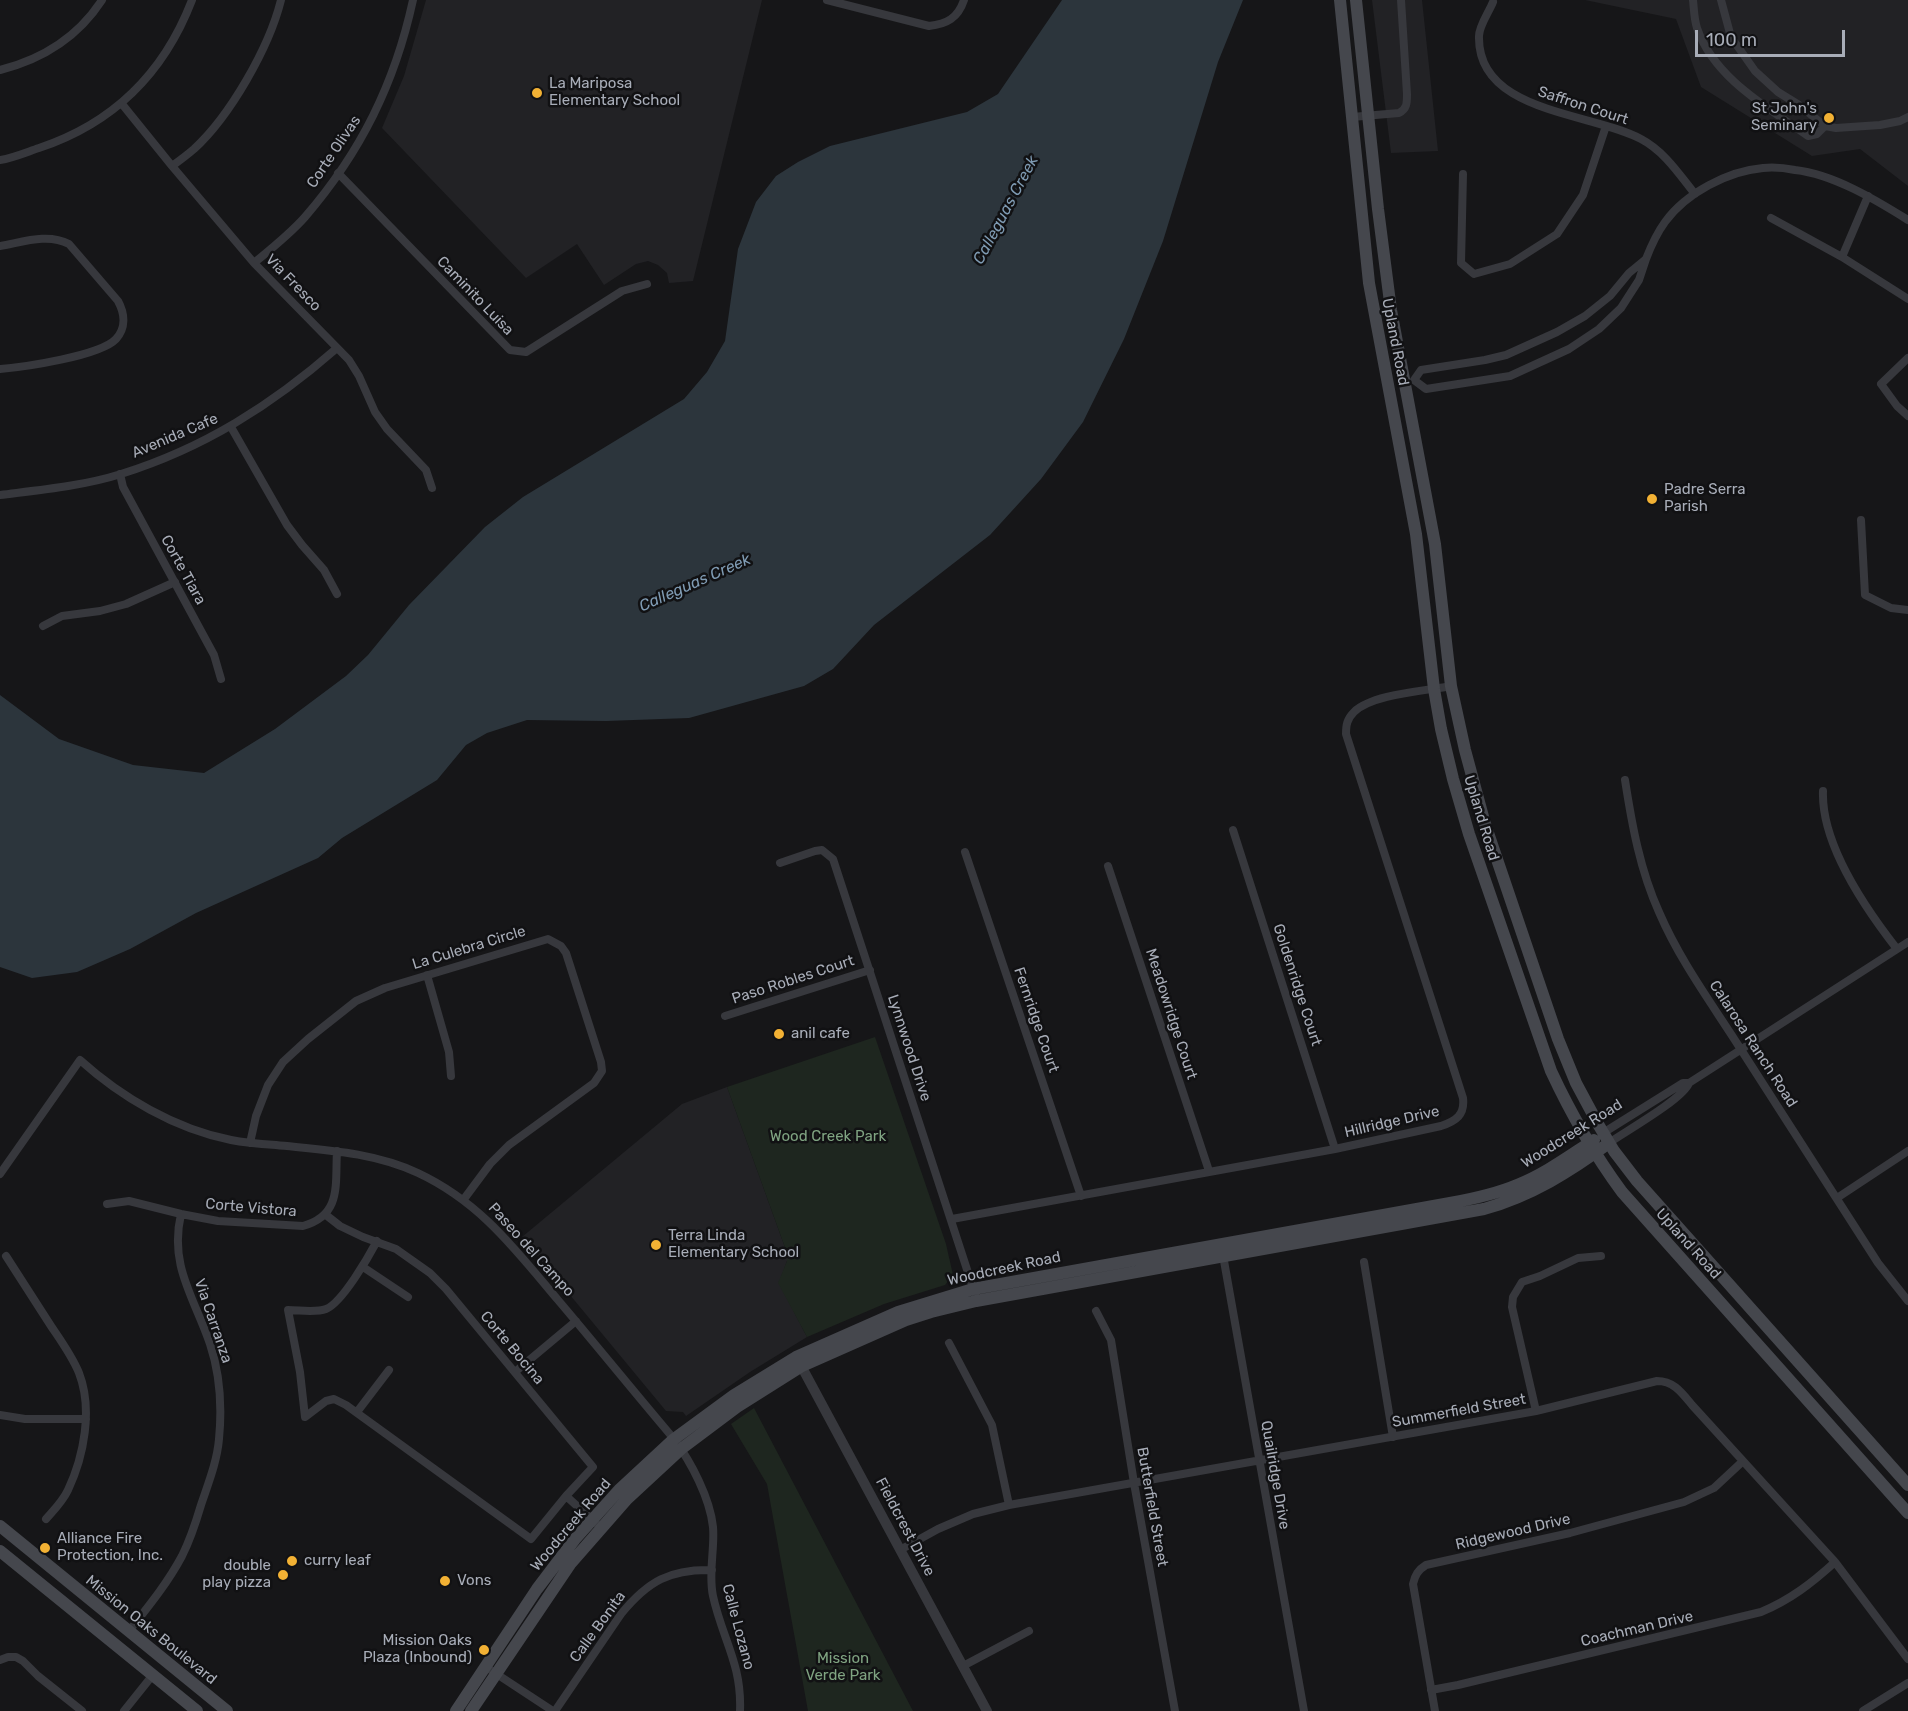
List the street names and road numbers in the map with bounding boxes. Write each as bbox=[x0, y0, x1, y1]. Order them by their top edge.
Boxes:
street label: Saffron Court bbox=[1536, 83, 1630, 129]
street label: Corte Olivas bbox=[303, 112, 365, 192]
street label: Via Fresco bbox=[261, 251, 325, 315]
street label: Caminito Luisa bbox=[433, 253, 517, 339]
street label: Upland Road bbox=[1378, 297, 1412, 387]
street label: Avenida Cafe bbox=[129, 410, 221, 462]
street label: Corte Tiara bbox=[157, 532, 209, 608]
street label: Upland Road bbox=[1459, 773, 1503, 863]
street label: La Culebra Circle bbox=[410, 922, 528, 974]
street label: Goldenridge Court bbox=[1269, 922, 1325, 1048]
street label: Meadowridge Court bbox=[1141, 946, 1201, 1082]
street label: Paso Robles Court bbox=[730, 952, 856, 1008]
street label: Fernridge Court bbox=[1010, 965, 1062, 1075]
street label: Calarosa Ranch Road bbox=[1705, 977, 1801, 1111]
street label: Lynnwood Drive bbox=[883, 992, 935, 1104]
street label: Woodcreek Road bbox=[1518, 1096, 1626, 1172]
street label: Hillridge Drive bbox=[1343, 1102, 1441, 1142]
street label: Corte Vistora bbox=[205, 1195, 297, 1221]
street label: Paseo del Campo bbox=[484, 1199, 578, 1301]
street label: Upland Road bbox=[1652, 1205, 1724, 1283]
street label: Woodcreek Road bbox=[946, 1248, 1062, 1290]
street label: Via Carranza bbox=[190, 1276, 236, 1366]
street label: Corte Bocina bbox=[476, 1308, 548, 1388]
street label: Summerfield Street bbox=[1391, 1390, 1527, 1432]
street label: Quailridge Drive bbox=[1257, 1419, 1293, 1531]
street label: Butterfield Street bbox=[1133, 1446, 1171, 1568]
street label: Woodcreek Road bbox=[527, 1475, 615, 1575]
street label: Fieldcrest Drive bbox=[871, 1475, 939, 1579]
street label: Ridgewood Drive bbox=[1454, 1510, 1572, 1554]
street label: Mission Oaks Boulevard bbox=[82, 1572, 220, 1688]
street label: Calle Lozano bbox=[718, 1582, 758, 1672]
street label: Calle Bonita bbox=[566, 1588, 630, 1666]
street label: Coachman Drive bbox=[1579, 1607, 1695, 1651]

